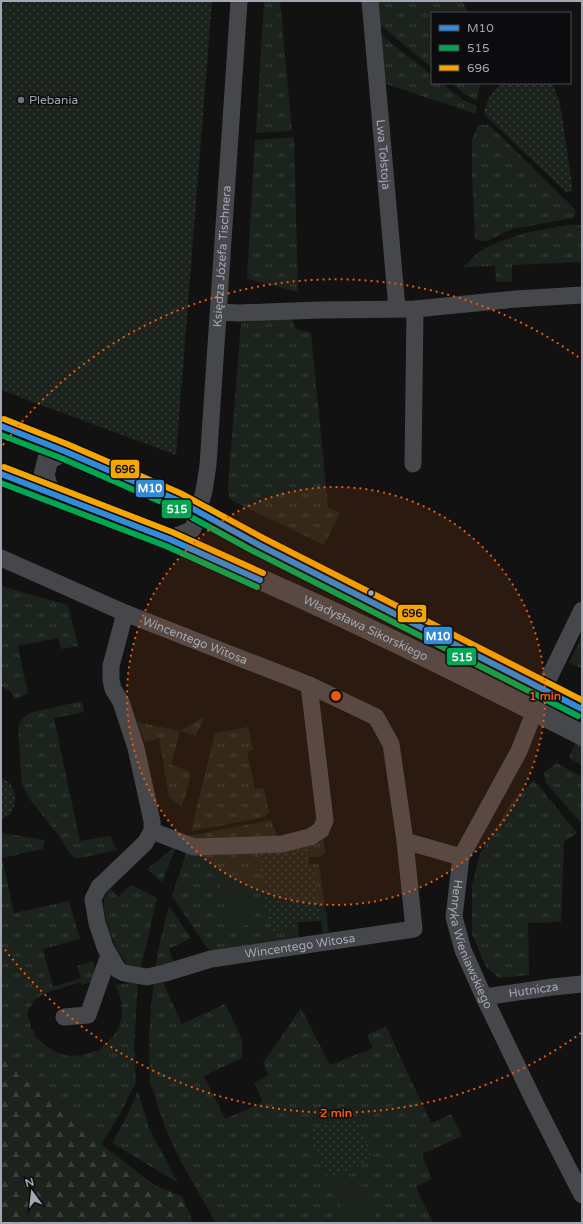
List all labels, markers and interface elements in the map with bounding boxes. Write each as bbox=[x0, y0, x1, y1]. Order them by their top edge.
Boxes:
legend bbox=[431, 12, 571, 84]
text: M10 bbox=[467, 21, 494, 35]
text: 515 bbox=[467, 41, 490, 55]
text: 696 bbox=[467, 61, 490, 75]
place label: Plebania bbox=[29, 93, 78, 107]
marker: Plebania bbox=[16, 95, 26, 105]
street label: Lwa Tołstoja bbox=[373, 119, 394, 190]
street label: Księdza Józefa Tischnera bbox=[210, 185, 234, 328]
line badge: 696 bbox=[110, 459, 140, 479]
text: 696 bbox=[115, 463, 135, 476]
line badge: M10 bbox=[135, 479, 165, 498]
text: M10 bbox=[138, 482, 162, 495]
line badge: 515 bbox=[161, 499, 192, 519]
text: 515 bbox=[167, 503, 187, 516]
unlabelled marker bbox=[366, 588, 376, 598]
street label: Władysława Sikorskiego bbox=[301, 593, 430, 664]
line badge: 696 bbox=[397, 604, 427, 623]
text: 696 bbox=[402, 607, 422, 620]
street label: Wincentego Witosa bbox=[141, 614, 250, 667]
line badge: M10 bbox=[423, 626, 453, 645]
text: M10 bbox=[426, 630, 450, 643]
line badge: 515 bbox=[446, 647, 477, 666]
text: 515 bbox=[452, 651, 472, 664]
centre of rings bbox=[329, 689, 343, 703]
text: 1 min bbox=[529, 689, 561, 703]
street label: Henryka Wieniawskiego bbox=[447, 879, 496, 1011]
street label: Wincentego Witosa bbox=[244, 931, 356, 961]
street label: Hutnicza bbox=[508, 979, 559, 1000]
text: 2 min bbox=[320, 1106, 352, 1120]
north arrow bbox=[12, 1172, 52, 1212]
text: N bbox=[24, 1175, 35, 1190]

